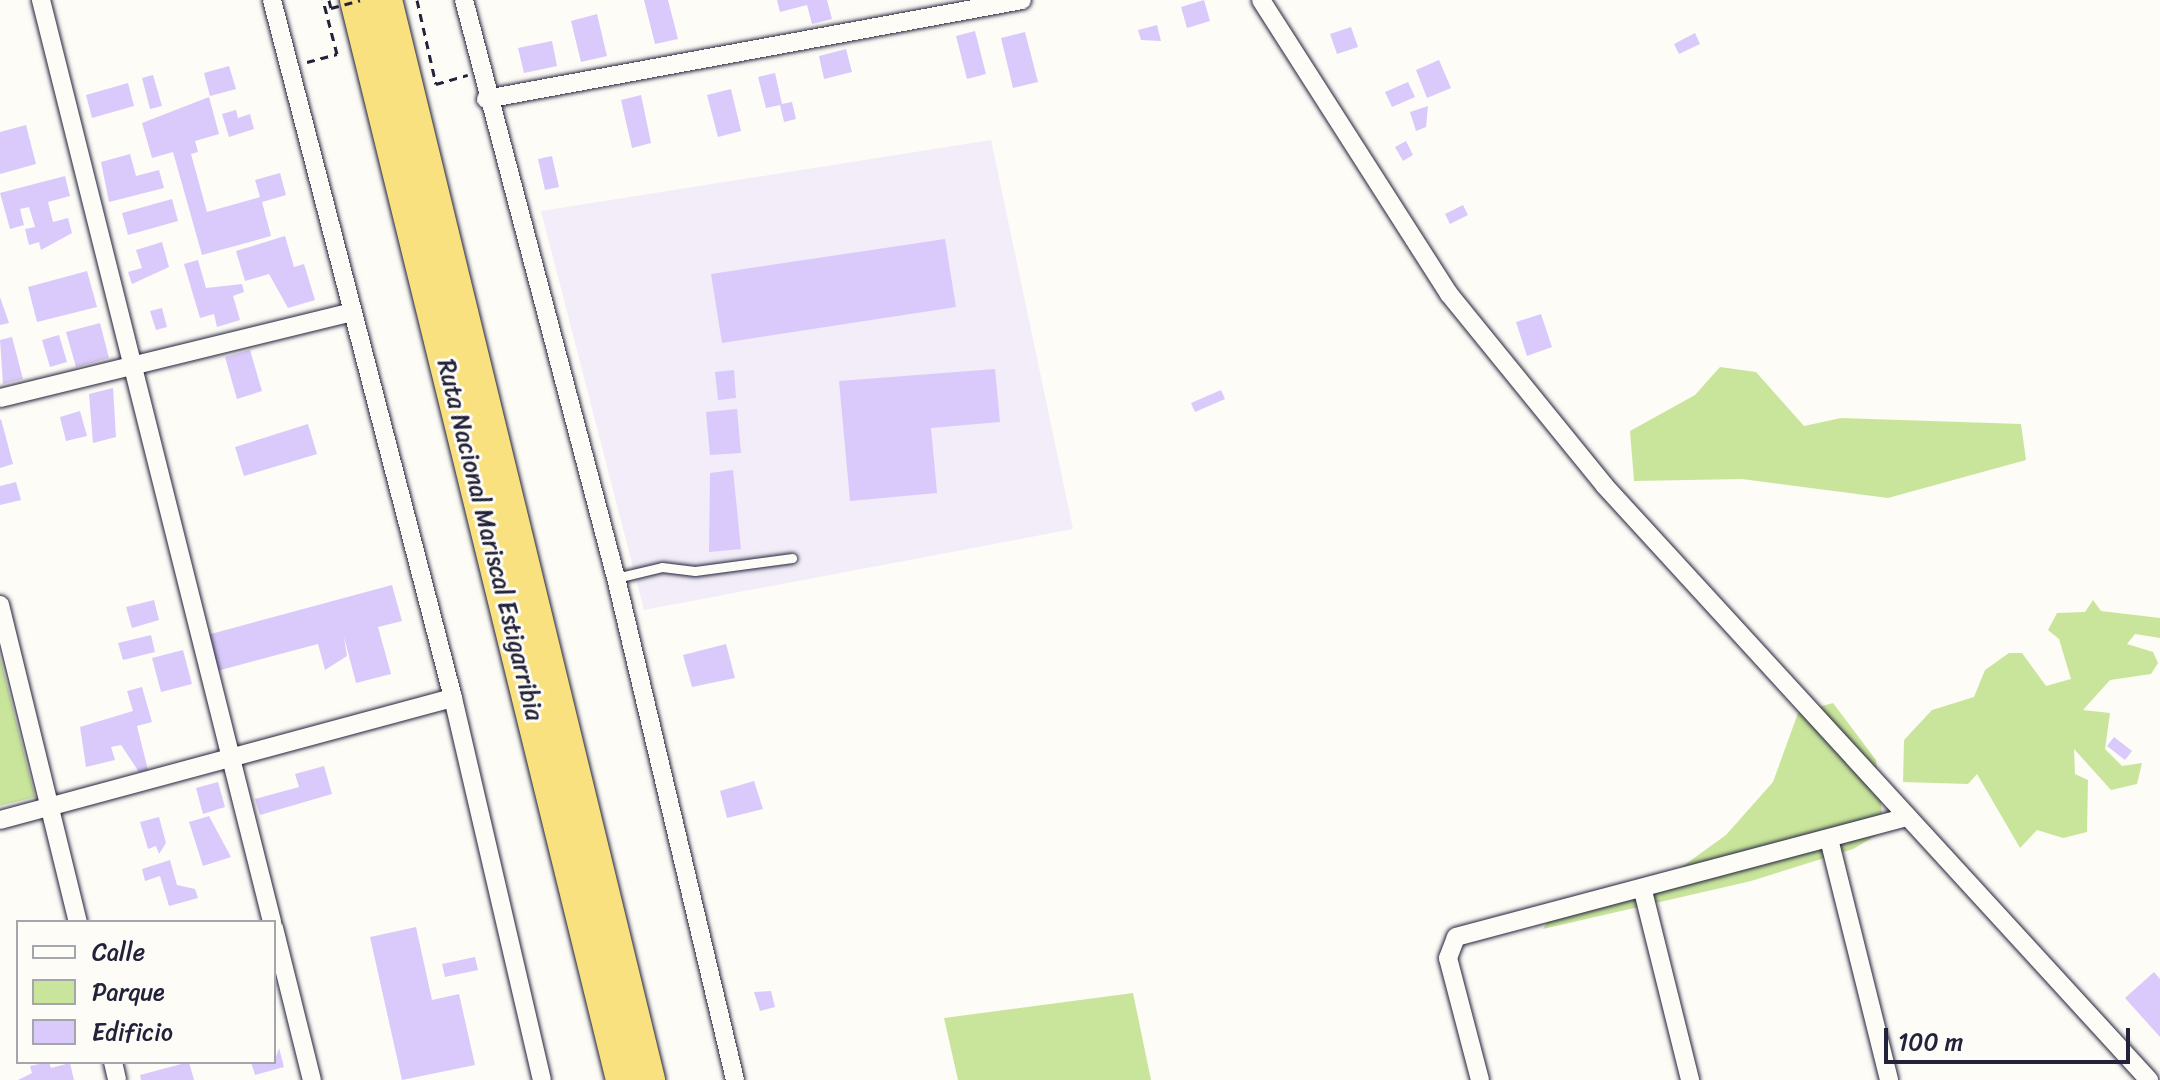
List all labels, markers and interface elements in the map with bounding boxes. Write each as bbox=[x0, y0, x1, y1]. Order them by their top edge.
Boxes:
street label: Ruta Nacional Mariscal Estigarribia bbox=[431, 356, 549, 724]
legend bbox=[16, 920, 276, 1064]
text: Calle bbox=[92, 931, 145, 973]
text: Parque bbox=[92, 971, 165, 1013]
text: Edificio bbox=[92, 1011, 173, 1053]
scale bar bbox=[1888, 1012, 2134, 1062]
text: 100 m bbox=[1898, 1021, 1963, 1063]

